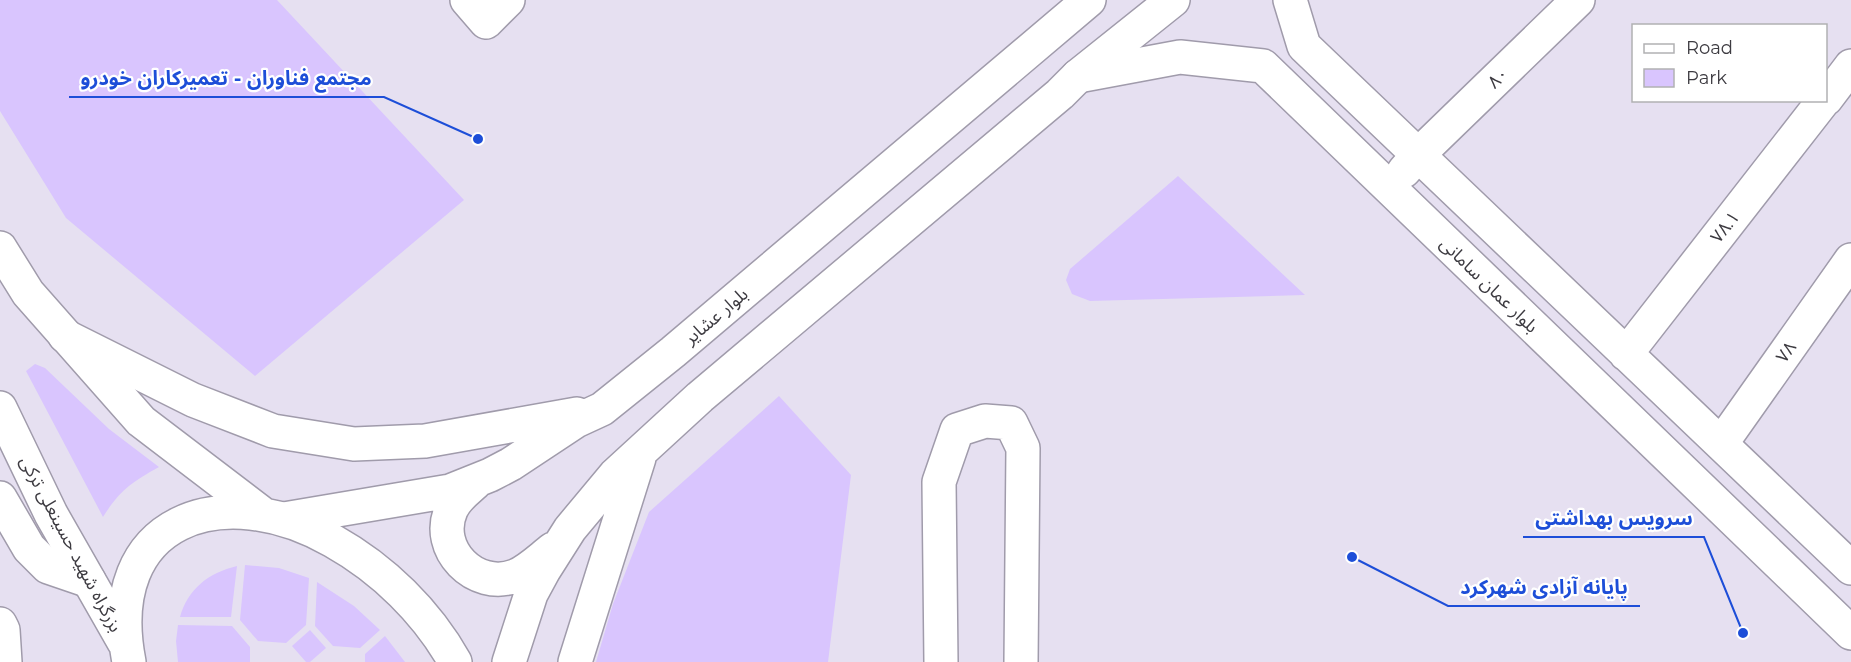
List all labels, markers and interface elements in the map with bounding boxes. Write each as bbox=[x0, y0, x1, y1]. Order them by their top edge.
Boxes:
legend bbox=[1632, 24, 1827, 102]
text: Road bbox=[1686, 37, 1733, 59]
callout: مجتمع فناوران - تعمیرکاران خودرو bbox=[69, 59, 384, 97]
street label: ۸۰ bbox=[1483, 63, 1513, 93]
text: مجتمع فناوران - تعمیرکاران خودرو bbox=[80, 66, 372, 93]
text: Park bbox=[1686, 67, 1727, 89]
street label: ۷۸.۱ bbox=[1706, 207, 1744, 247]
street label: بلوار عمان سامانی bbox=[1435, 233, 1543, 337]
street label: بلوار عشایر bbox=[679, 283, 752, 350]
street label: ۷۸ bbox=[1771, 337, 1801, 367]
street label: بزرگراه شهید حسینعلی ترکی bbox=[15, 452, 127, 636]
callout: سرویس بهداشتی bbox=[1523, 499, 1704, 537]
text: سرویس بهداشتی bbox=[1535, 506, 1693, 530]
callout: پایانه آزادی شهرکرد bbox=[1448, 568, 1640, 606]
text: پایانه آزادی شهرکرد bbox=[1460, 575, 1628, 601]

